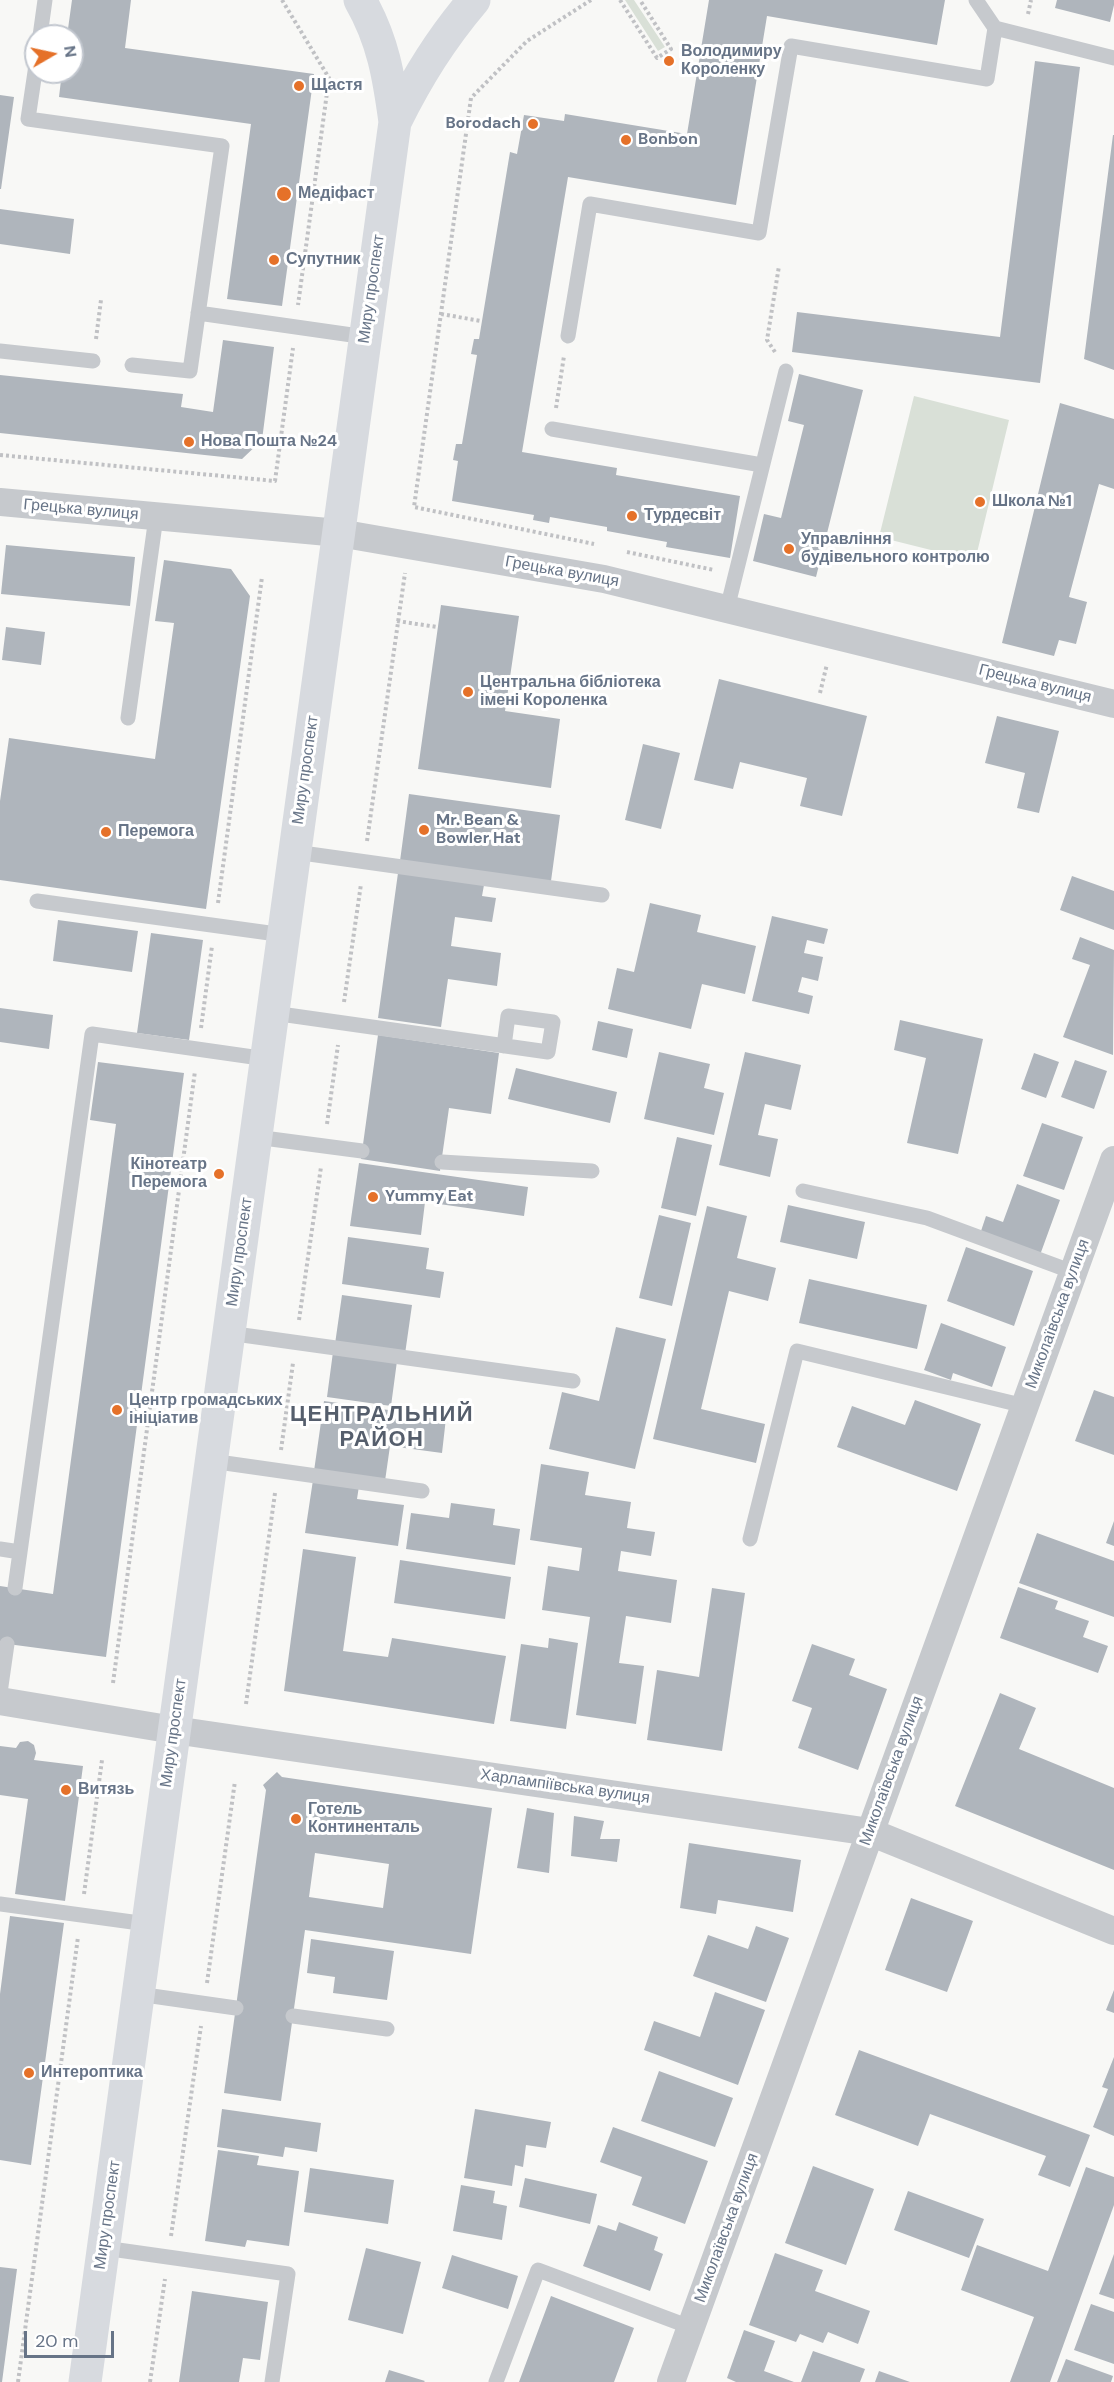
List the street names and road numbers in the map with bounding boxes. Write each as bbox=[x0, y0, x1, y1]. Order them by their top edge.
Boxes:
street label: Миру проспект bbox=[355, 233, 389, 345]
street label: Грецька вулиця bbox=[23, 495, 139, 525]
street label: Грецька вулиця bbox=[503, 553, 621, 591]
street label: Грецька вулиця bbox=[977, 661, 1093, 707]
street label: Миру проспект bbox=[289, 714, 323, 826]
street label: Миру проспект bbox=[223, 1196, 257, 1308]
street label: Миколаївська вулиця bbox=[1022, 1237, 1094, 1391]
street label: Миру проспект bbox=[157, 1677, 191, 1789]
street label: Миколаївська вулиця bbox=[856, 1694, 928, 1848]
street label: Харлампіївська вулиця bbox=[479, 1766, 651, 1808]
street label: Миколаївська вулиця bbox=[691, 2151, 763, 2305]
street label: Миру проспект bbox=[91, 2159, 125, 2271]

